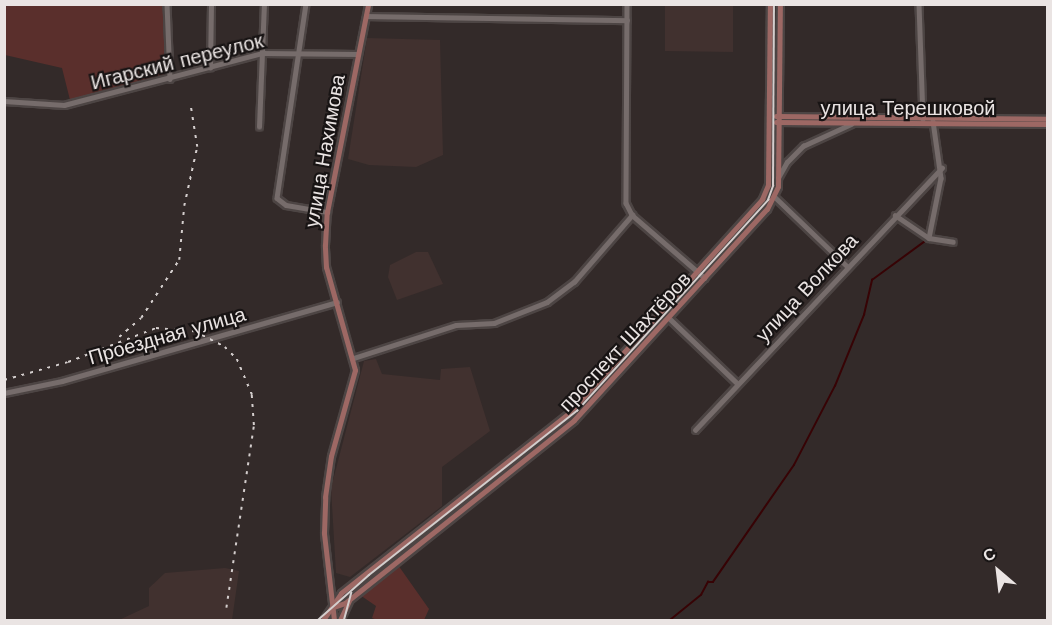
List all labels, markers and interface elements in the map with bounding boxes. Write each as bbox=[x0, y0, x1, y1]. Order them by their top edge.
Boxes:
street label: Игарский переулок bbox=[88, 29, 266, 95]
street label: улица Нахимова bbox=[300, 73, 350, 229]
street label: улица Терешковой bbox=[820, 96, 996, 120]
street label: улица Волкова bbox=[751, 229, 863, 347]
street label: проспект Шахтёров bbox=[554, 267, 696, 417]
street label: Проездная улица bbox=[86, 302, 248, 370]
north arrow bbox=[968, 541, 1028, 601]
text: С bbox=[980, 544, 999, 566]

